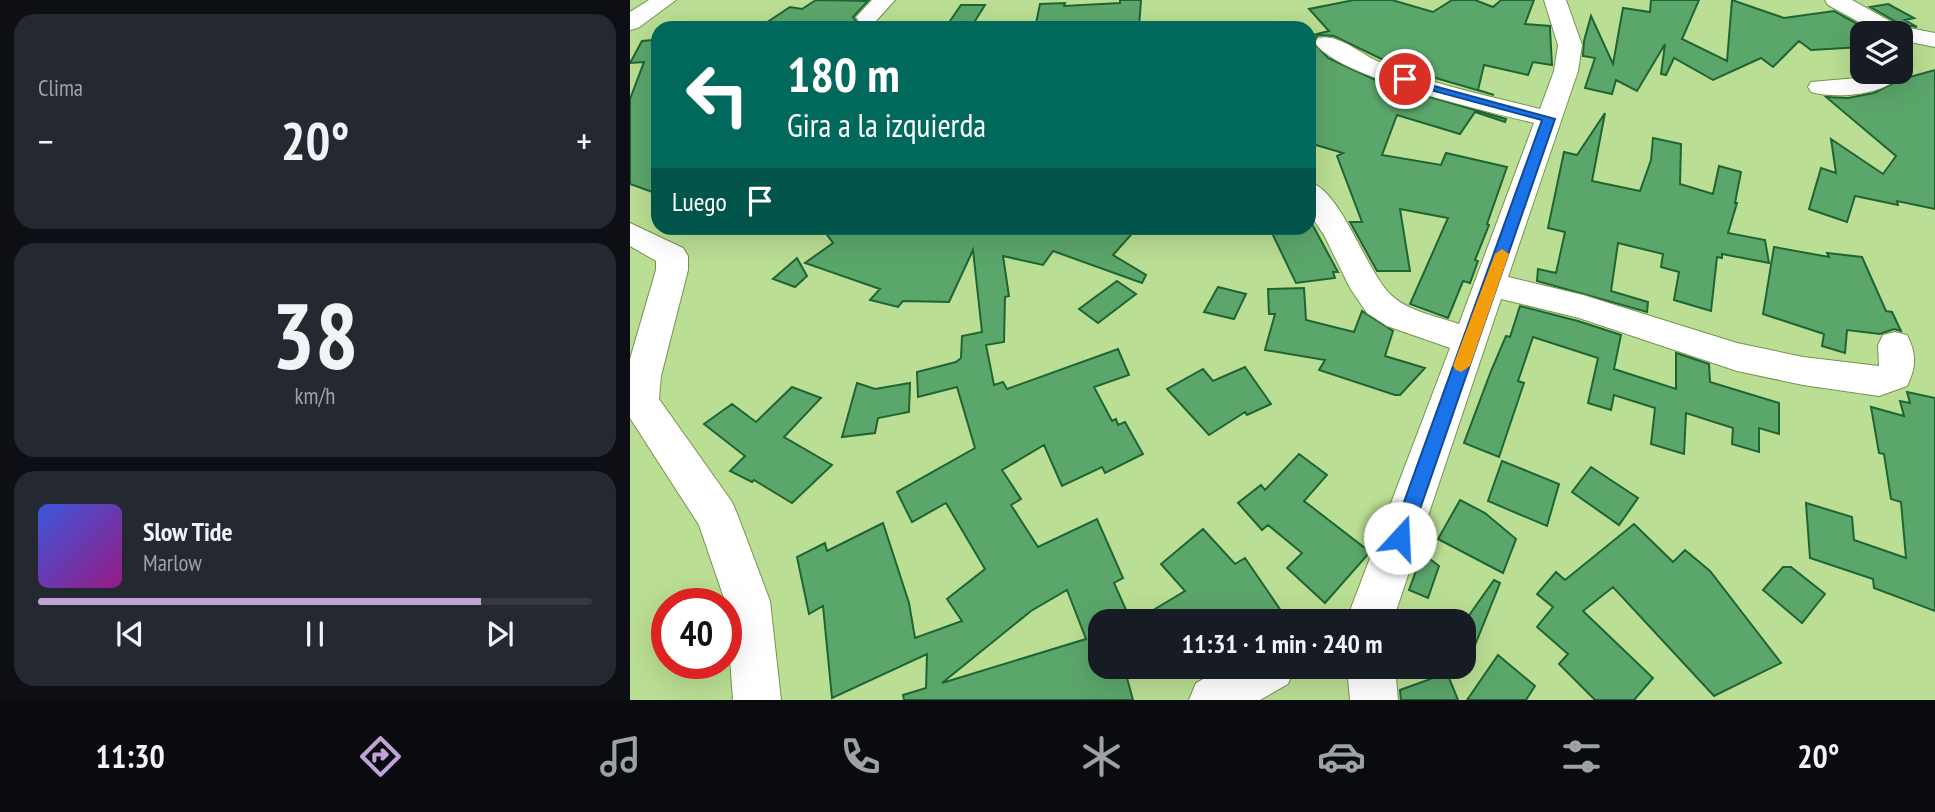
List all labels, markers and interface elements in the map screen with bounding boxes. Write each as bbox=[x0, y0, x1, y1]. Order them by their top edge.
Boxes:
map controls bbox=[1850, 21, 1913, 84]
button: layers bbox=[1850, 21, 1913, 84]
text: 180 m bbox=[787, 42, 900, 106]
icon: left bbox=[672, 49, 763, 140]
pin bbox=[1375, 49, 1435, 109]
icon: arrive bbox=[1386, 60, 1424, 98]
text: Clima bbox=[38, 73, 83, 102]
text: Gira a la izquierda bbox=[787, 104, 986, 146]
text: 20° bbox=[281, 107, 349, 174]
text: − bbox=[38, 116, 54, 165]
text: + bbox=[576, 116, 592, 165]
icon: arrive bbox=[741, 182, 779, 220]
text: Luego bbox=[672, 185, 727, 218]
text: 38 bbox=[272, 276, 359, 394]
text: km/h bbox=[295, 381, 335, 410]
position arrow bbox=[1363, 501, 1437, 575]
text: Slow Tide bbox=[143, 515, 233, 548]
text: Marlow bbox=[143, 548, 202, 577]
speed limit sign: 40 bbox=[651, 588, 742, 679]
icon: previous bbox=[111, 615, 149, 653]
icon: pause bbox=[296, 615, 334, 653]
icon: next bbox=[481, 615, 519, 653]
text: 11:31 · 1 min · 240 m bbox=[1182, 627, 1382, 660]
icon: directions bbox=[356, 732, 405, 781]
icon: music bbox=[596, 732, 645, 781]
icon: phone bbox=[836, 732, 885, 781]
icon: climate bbox=[1077, 732, 1126, 781]
icon: car bbox=[1317, 732, 1366, 781]
icon: filters bbox=[1557, 732, 1606, 781]
text: 11:30 bbox=[96, 735, 165, 777]
text: 20° bbox=[1797, 735, 1839, 777]

